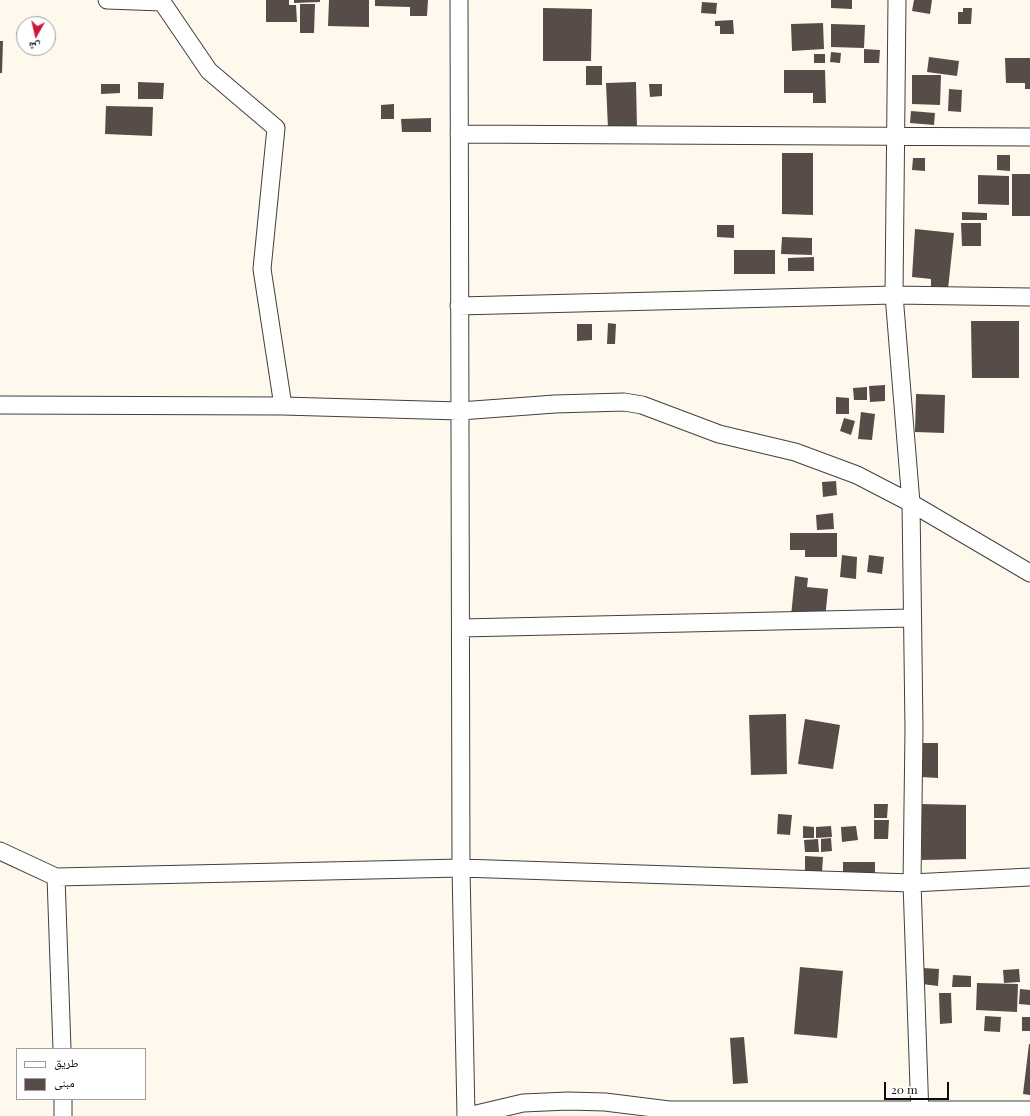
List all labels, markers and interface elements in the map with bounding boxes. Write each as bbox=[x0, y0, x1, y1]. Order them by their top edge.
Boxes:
north arrow bbox=[16, 16, 56, 56]
text: ش bbox=[28, 39, 41, 56]
legend bbox=[16, 1048, 146, 1100]
text: طريق bbox=[54, 1054, 79, 1070]
text: مبنى bbox=[54, 1074, 75, 1090]
scale bar bbox=[886, 1074, 951, 1100]
text: 20 m bbox=[891, 1081, 918, 1097]

